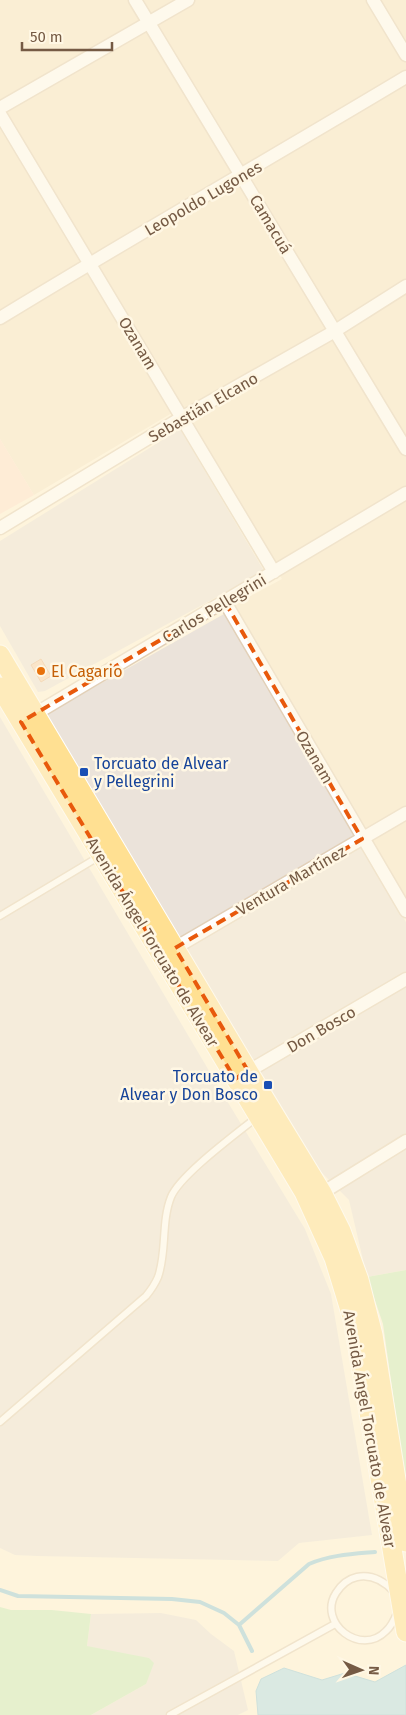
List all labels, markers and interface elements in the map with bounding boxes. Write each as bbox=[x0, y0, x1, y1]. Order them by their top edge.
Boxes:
scale bar bbox=[22, 20, 112, 52]
text: 50 m bbox=[30, 28, 63, 46]
street label: Leopoldo Lugones bbox=[141, 157, 265, 240]
street label: Camacuá bbox=[246, 191, 296, 257]
street label: Ozanam bbox=[114, 313, 161, 373]
street label: Sebastián Elcano bbox=[145, 368, 261, 447]
street label: Carlos Pellegrini bbox=[159, 570, 270, 647]
place label: El Cagario bbox=[51, 662, 122, 681]
marker: El Cagario bbox=[35, 665, 47, 677]
street label: Ozanam bbox=[292, 727, 337, 787]
place label: Torcuato de Alvear y Pellegrini bbox=[94, 754, 229, 791]
marker: Torcuato de Alvear y Pellegrini bbox=[78, 766, 90, 778]
street label: Avenida Ángel Torcuato de Alvear bbox=[82, 834, 224, 1051]
street label: Ventura Martínez bbox=[233, 841, 349, 919]
street label: Don Bosco bbox=[283, 1002, 359, 1057]
place label: Torcuato de Alvear y Don Bosco bbox=[120, 1067, 258, 1104]
marker: Torcuato de Alvear y Don Bosco bbox=[262, 1079, 274, 1091]
street label: Avenida Ángel Torcuato de Alvear bbox=[339, 1309, 401, 1550]
north arrow bbox=[336, 1645, 386, 1695]
text: N bbox=[365, 1665, 382, 1675]

